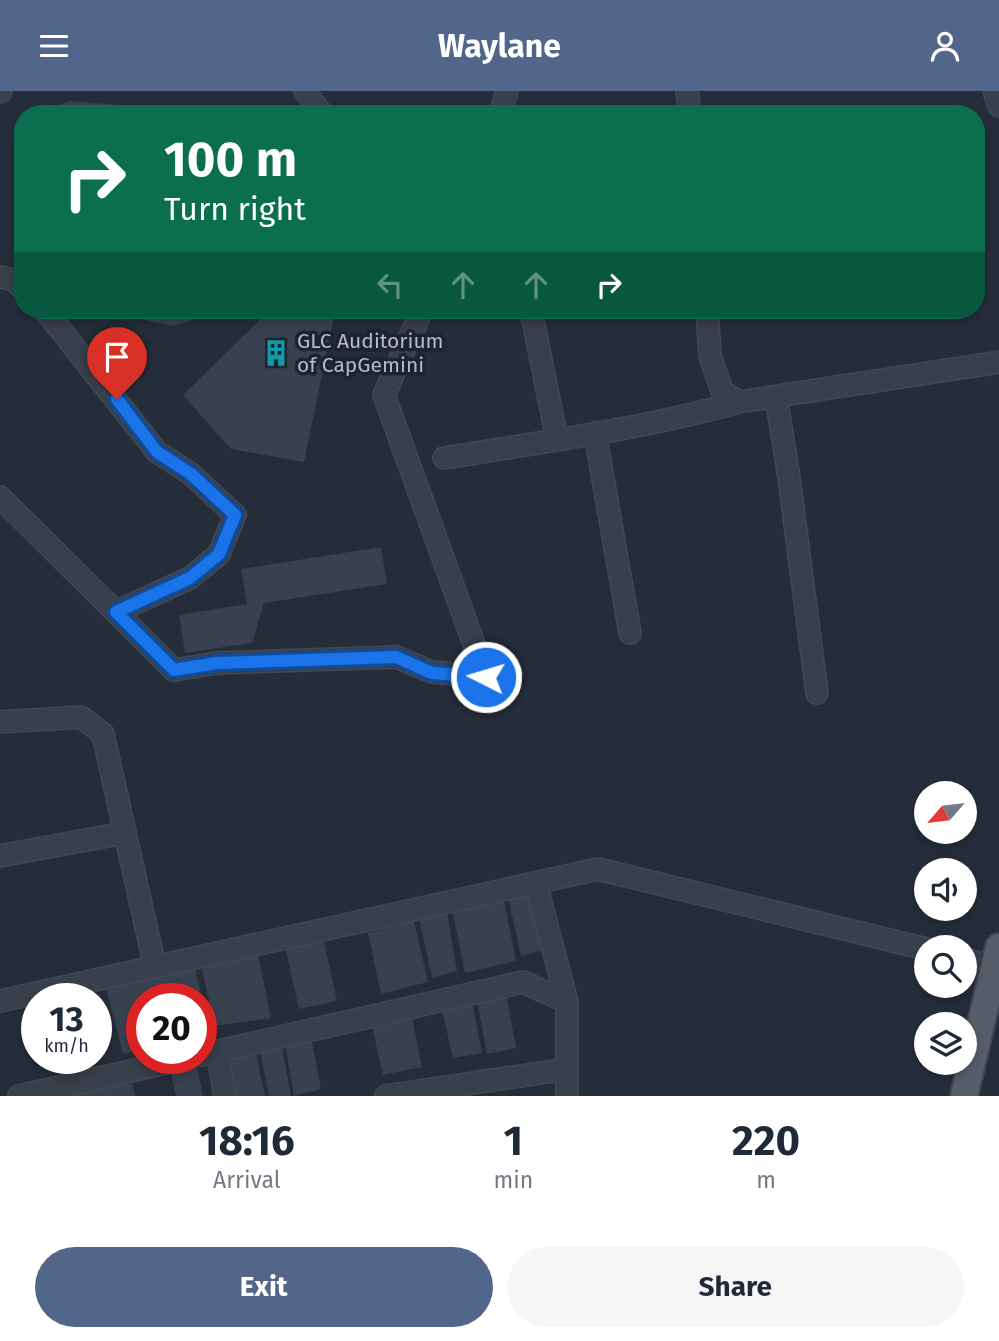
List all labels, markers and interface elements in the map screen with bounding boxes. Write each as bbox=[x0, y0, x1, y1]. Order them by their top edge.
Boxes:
icon: menu bbox=[35, 27, 73, 65]
text: Waylane bbox=[438, 27, 561, 65]
icon: person bbox=[926, 27, 964, 65]
text: 100 m bbox=[164, 130, 297, 189]
icon: right bbox=[49, 133, 140, 224]
text: Turn right bbox=[164, 190, 306, 228]
icon: left bbox=[371, 266, 409, 304]
icon: ahead bbox=[444, 266, 482, 304]
icon: ahead bbox=[517, 266, 555, 304]
icon: right bbox=[590, 266, 628, 304]
pin bbox=[87, 327, 147, 399]
place label: GLC Auditorium of CapGemini bbox=[297, 328, 444, 378]
icon: arrive bbox=[98, 338, 136, 376]
building icon: GLC Auditorium of CapGemini bbox=[261, 338, 291, 368]
position arrow bbox=[449, 640, 523, 714]
north arrow bbox=[914, 781, 976, 843]
map controls bbox=[914, 781, 977, 1075]
button: sound bbox=[914, 858, 977, 921]
button: search bbox=[914, 935, 977, 998]
speed limit sign: 20 bbox=[126, 983, 217, 1074]
text: 13 bbox=[49, 998, 84, 1040]
button: layers bbox=[914, 1012, 977, 1075]
text: km/h bbox=[44, 1035, 89, 1057]
text: 18:16 bbox=[199, 1116, 295, 1166]
text: 1 bbox=[504, 1116, 523, 1166]
text: 220 bbox=[732, 1116, 800, 1166]
text: Arrival bbox=[213, 1166, 280, 1194]
text: min bbox=[494, 1166, 533, 1194]
text: m bbox=[756, 1166, 776, 1194]
button: Exit bbox=[35, 1247, 493, 1327]
button: Share bbox=[507, 1247, 964, 1327]

